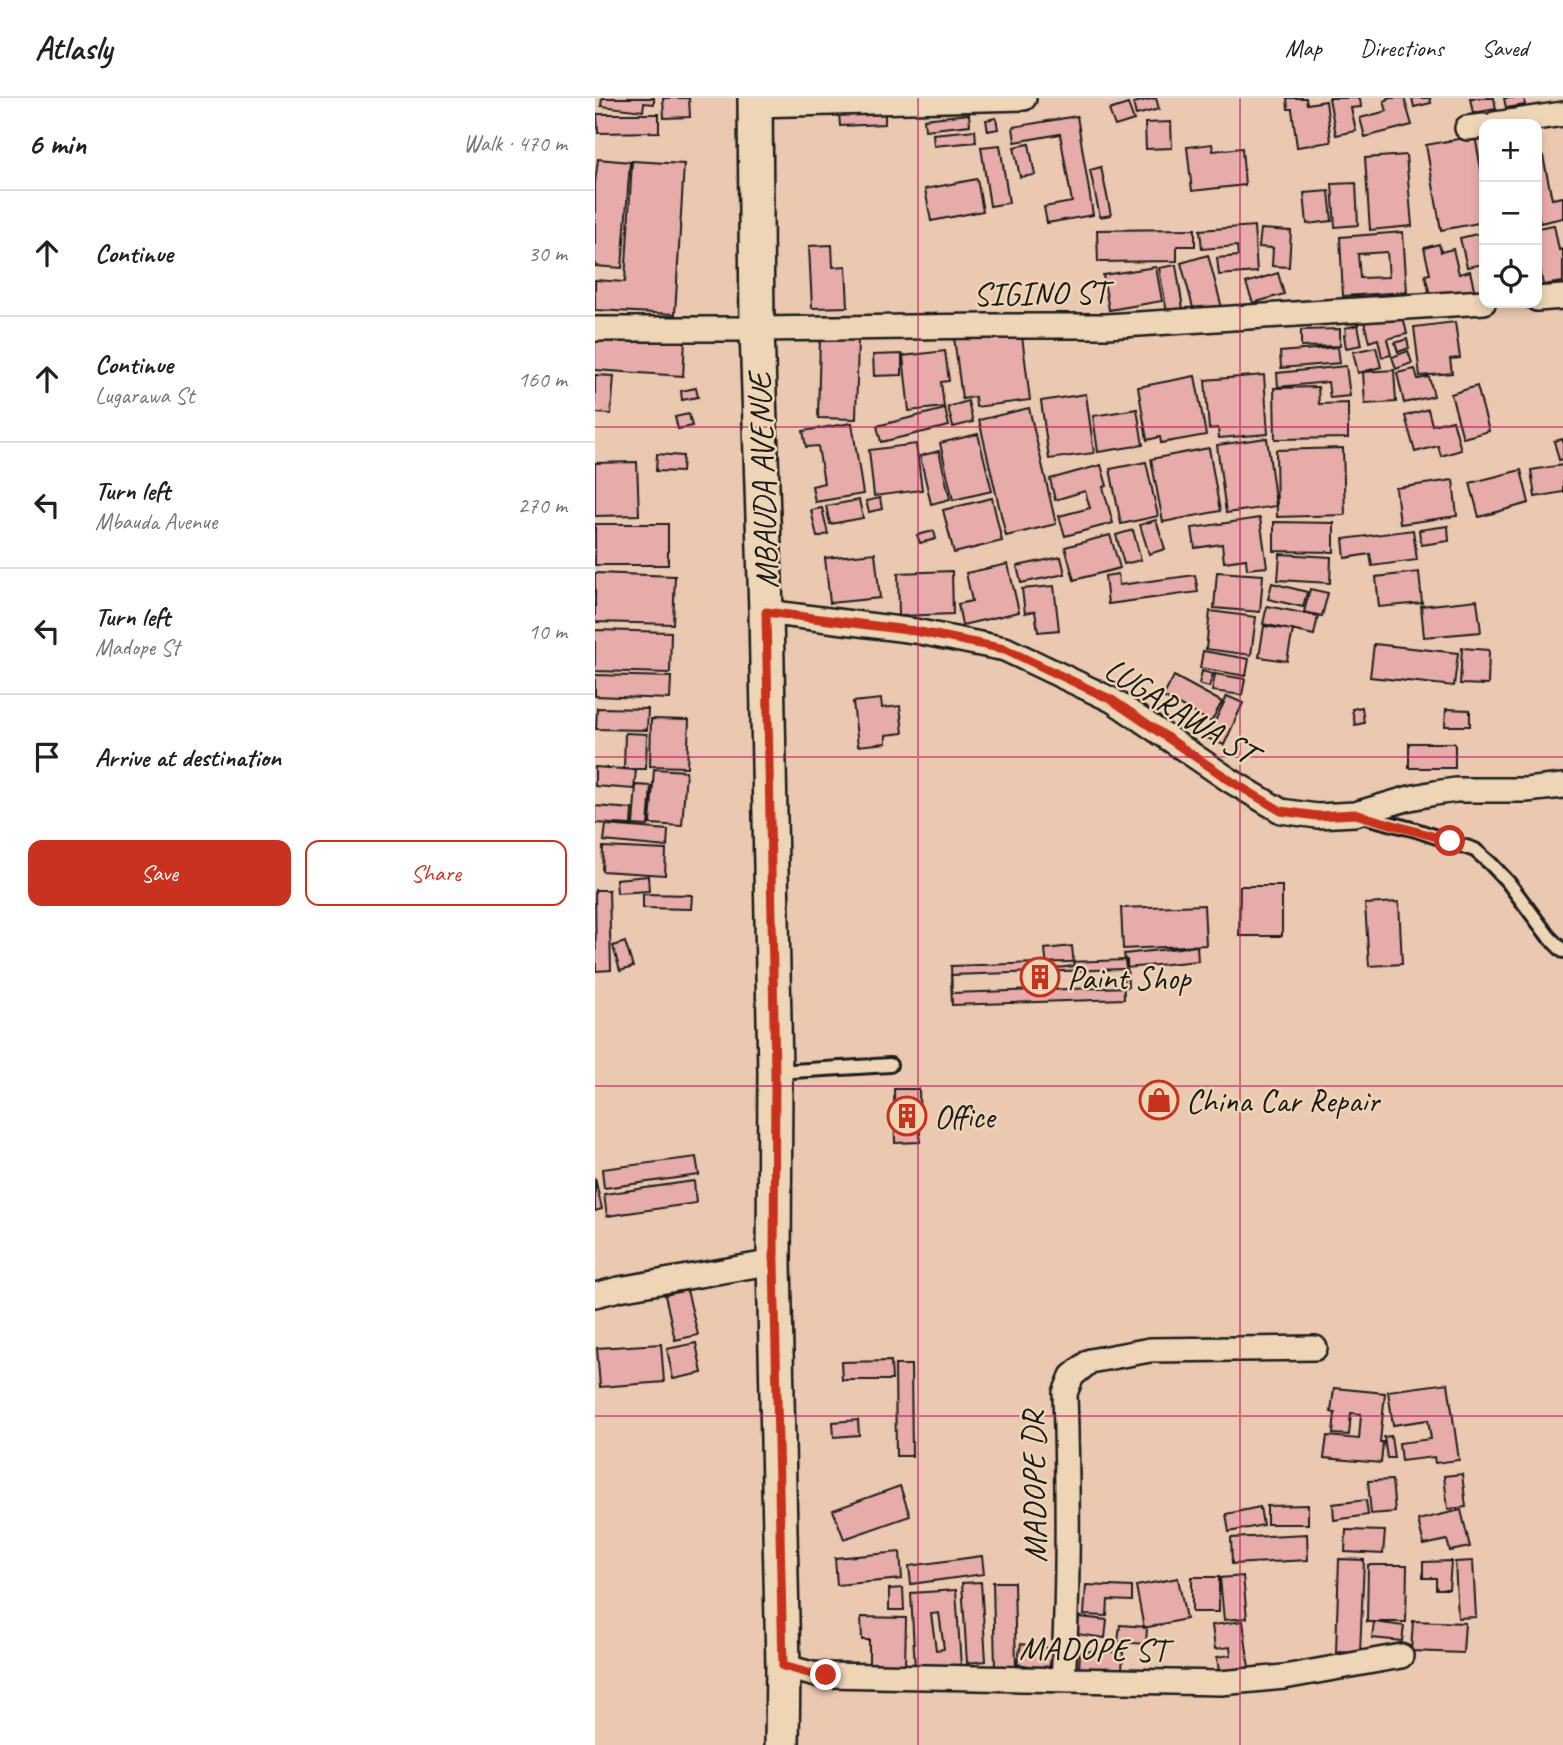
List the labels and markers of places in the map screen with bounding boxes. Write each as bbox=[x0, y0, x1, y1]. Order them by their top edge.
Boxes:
building icon: Paint Shop bbox=[1019, 956, 1061, 998]
place label: Paint Shop bbox=[1067, 957, 1192, 999]
shop icon: China Car Repair bbox=[1138, 1079, 1180, 1121]
place label: China Car Repair bbox=[1186, 1080, 1381, 1122]
building icon: Office bbox=[886, 1095, 928, 1137]
place label: Office bbox=[934, 1096, 997, 1138]

